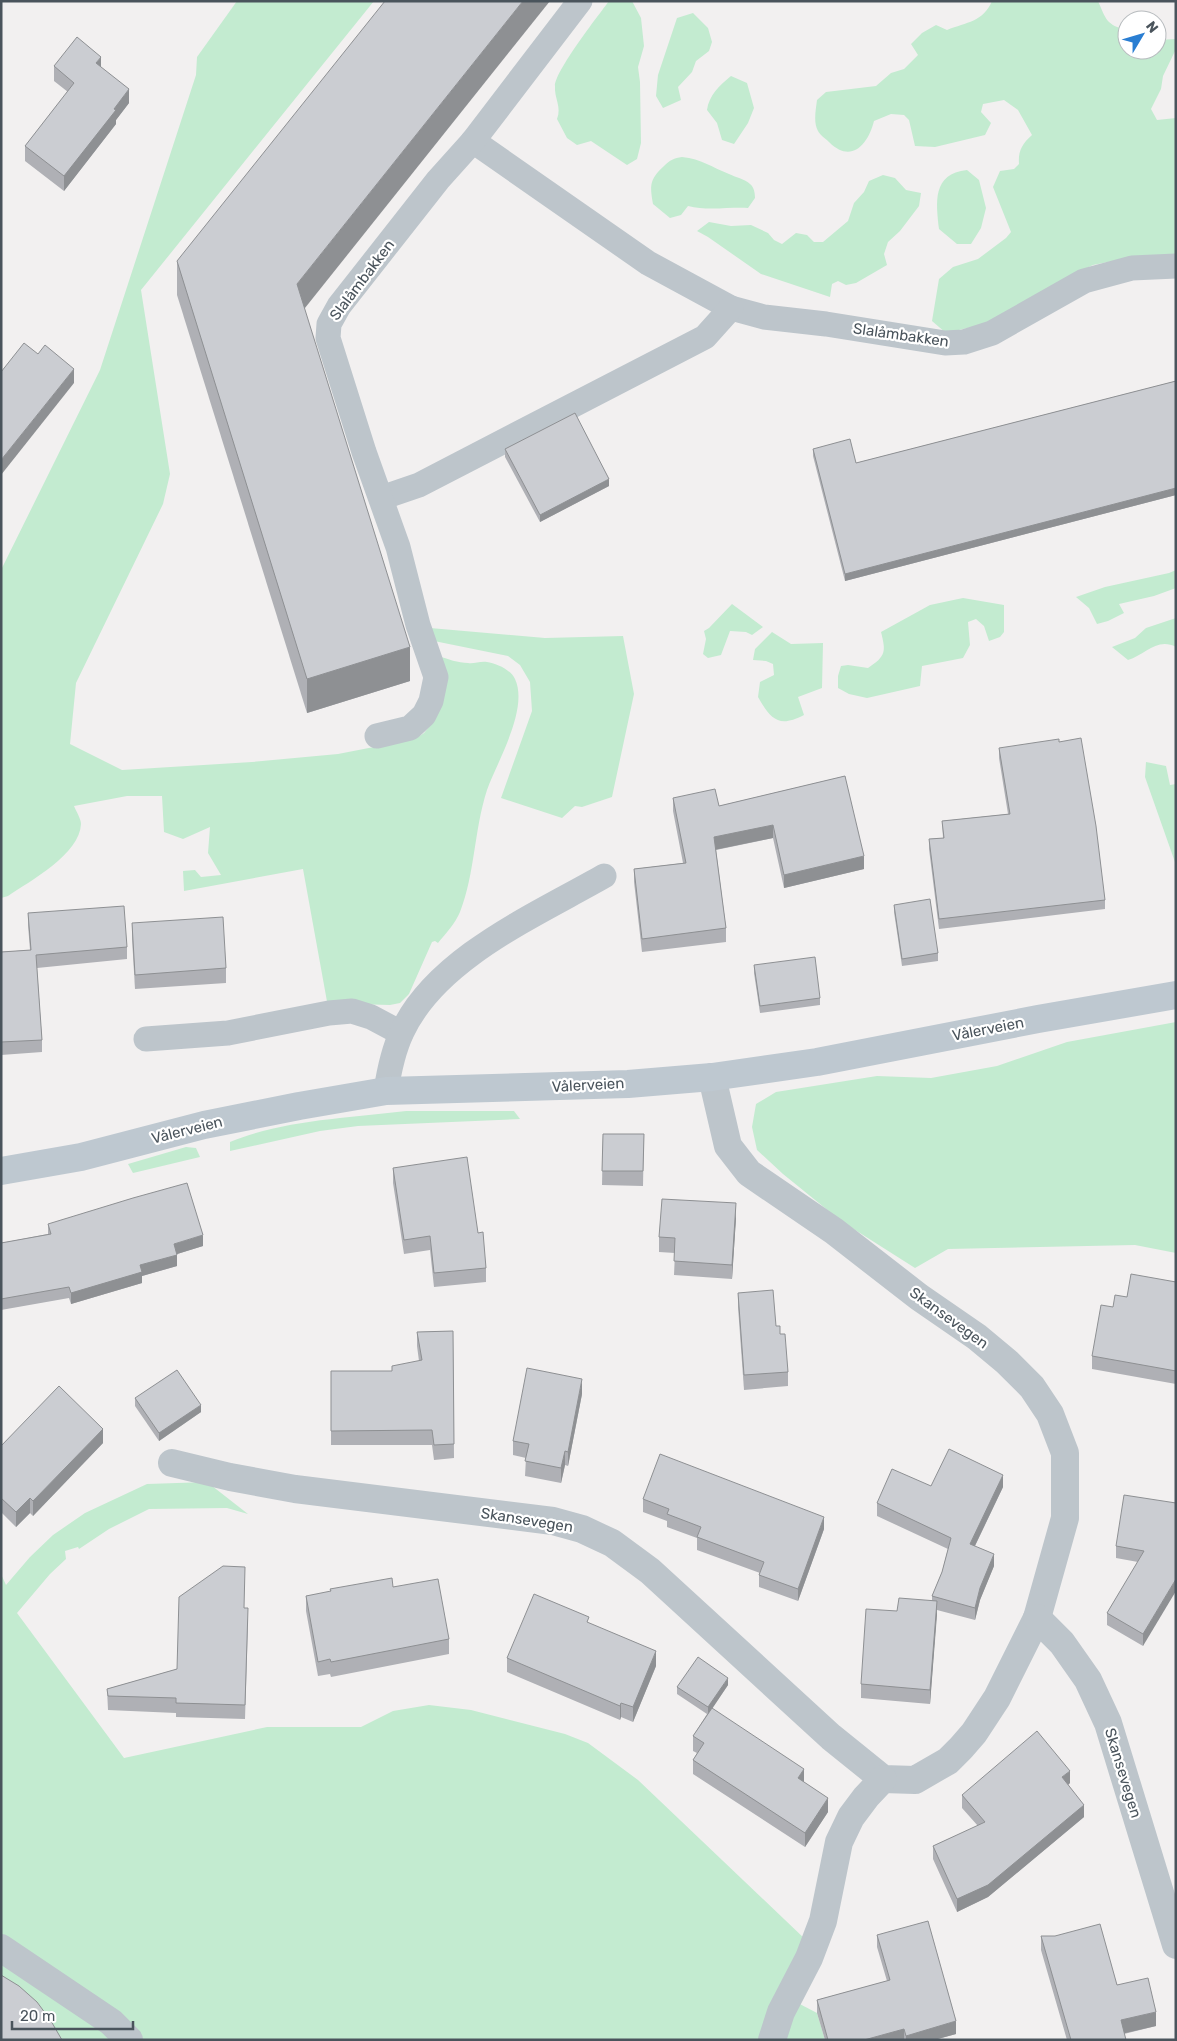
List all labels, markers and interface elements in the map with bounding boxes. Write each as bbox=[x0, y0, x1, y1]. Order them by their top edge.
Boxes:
north arrow bbox=[1117, 10, 1167, 60]
text: N bbox=[1142, 18, 1162, 37]
street label: Slalåmbakken bbox=[326, 236, 398, 324]
street label: Slalåmbakken bbox=[852, 319, 950, 351]
street label: Vålerveien bbox=[951, 1013, 1025, 1045]
street label: Vålerveien bbox=[551, 1074, 625, 1096]
street label: Vålerveien bbox=[150, 1112, 224, 1148]
street label: Skansevegen bbox=[906, 1283, 992, 1353]
street label: Skansevegen bbox=[480, 1504, 574, 1536]
street label: Skansevegen bbox=[1101, 1726, 1145, 1820]
scale bar bbox=[12, 1998, 134, 2030]
text: 20 m bbox=[20, 2007, 55, 2025]

